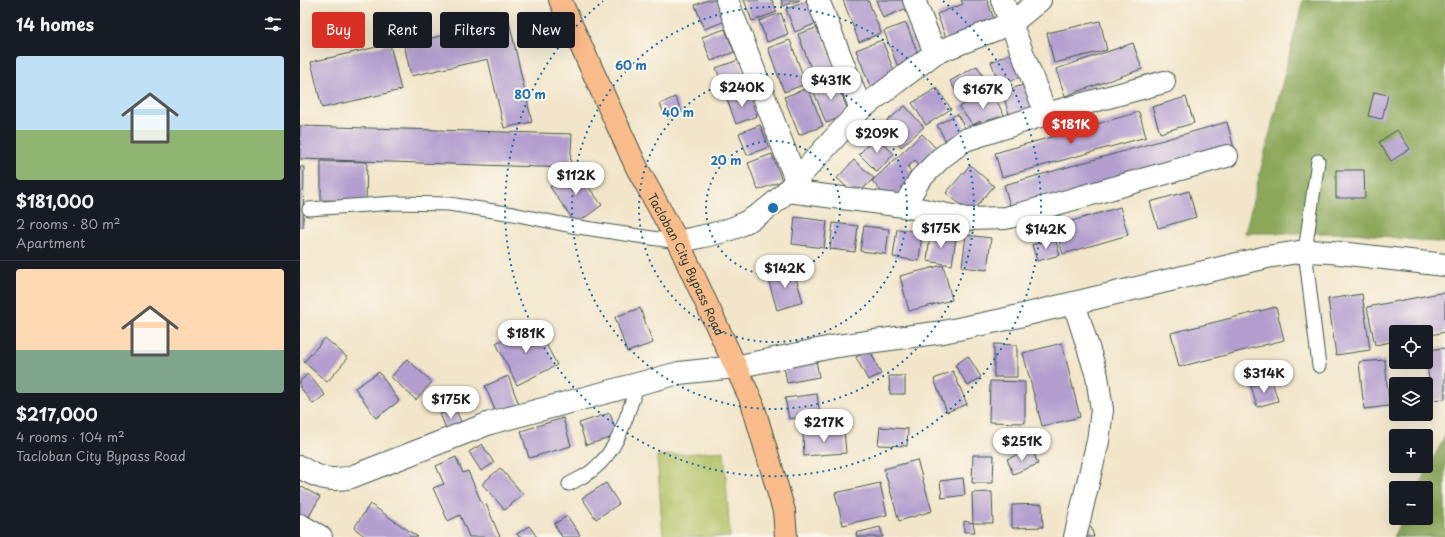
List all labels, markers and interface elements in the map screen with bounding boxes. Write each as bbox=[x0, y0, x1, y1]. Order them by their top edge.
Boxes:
text: 14 homes bbox=[16, 11, 94, 37]
chip: Buy bbox=[312, 12, 365, 48]
chip: Rent bbox=[373, 12, 432, 48]
chip: Filters bbox=[440, 12, 509, 48]
chip: New bbox=[517, 12, 575, 48]
icon: filters bbox=[262, 13, 284, 35]
text: 60 m bbox=[615, 56, 647, 74]
pin: $431K bbox=[803, 67, 859, 101]
text: $431K bbox=[811, 70, 851, 89]
pin: $240K bbox=[714, 74, 770, 108]
pin: $167K bbox=[955, 76, 1011, 110]
text: $240K bbox=[719, 77, 765, 96]
text: $167K bbox=[963, 79, 1003, 98]
icon: home bbox=[114, 82, 186, 154]
text: 80 m bbox=[514, 85, 546, 103]
text: 40 m bbox=[662, 103, 694, 121]
pin: $181K bbox=[1043, 111, 1099, 145]
text: $181K bbox=[1052, 114, 1090, 133]
pin: $209K bbox=[849, 120, 905, 154]
text: $209K bbox=[855, 123, 899, 142]
text: 20 m bbox=[710, 151, 742, 169]
pin: $112K bbox=[548, 162, 604, 196]
text: $112K bbox=[557, 165, 595, 184]
text: $181,000 bbox=[16, 188, 94, 214]
street label: Tacloban City Bypass Road bbox=[644, 190, 729, 338]
centre of rings bbox=[766, 201, 780, 215]
text: 2 rooms · 80 m² bbox=[16, 214, 121, 233]
pin: $175K bbox=[913, 215, 969, 249]
pin: $142K bbox=[1018, 216, 1074, 250]
text: $175K bbox=[921, 218, 961, 237]
text: $142K bbox=[1025, 219, 1067, 238]
text: Apartment bbox=[16, 233, 85, 252]
pin: $142K bbox=[757, 255, 813, 289]
text: $142K bbox=[764, 258, 806, 277]
icon: home bbox=[114, 295, 186, 367]
pin: $181K bbox=[498, 320, 554, 354]
text: $181K bbox=[507, 323, 545, 342]
map controls bbox=[1389, 325, 1433, 525]
button: locate bbox=[1389, 325, 1433, 369]
pin: $314K bbox=[1236, 360, 1292, 394]
text: $314K bbox=[1243, 363, 1285, 382]
button: layers bbox=[1389, 377, 1433, 421]
pin: $175K bbox=[423, 386, 479, 420]
text: $175K bbox=[431, 389, 471, 408]
text: $217,000 bbox=[16, 401, 98, 427]
pin: $217K bbox=[796, 409, 852, 443]
text: $217K bbox=[804, 412, 844, 431]
text: 4 rooms · 104 m² bbox=[16, 427, 125, 446]
pin: $251K bbox=[994, 428, 1050, 462]
button: + bbox=[1389, 429, 1433, 473]
text: $251K bbox=[1002, 431, 1042, 450]
text: Tacloban City Bypass Road bbox=[16, 446, 186, 465]
button: − bbox=[1389, 481, 1433, 525]

